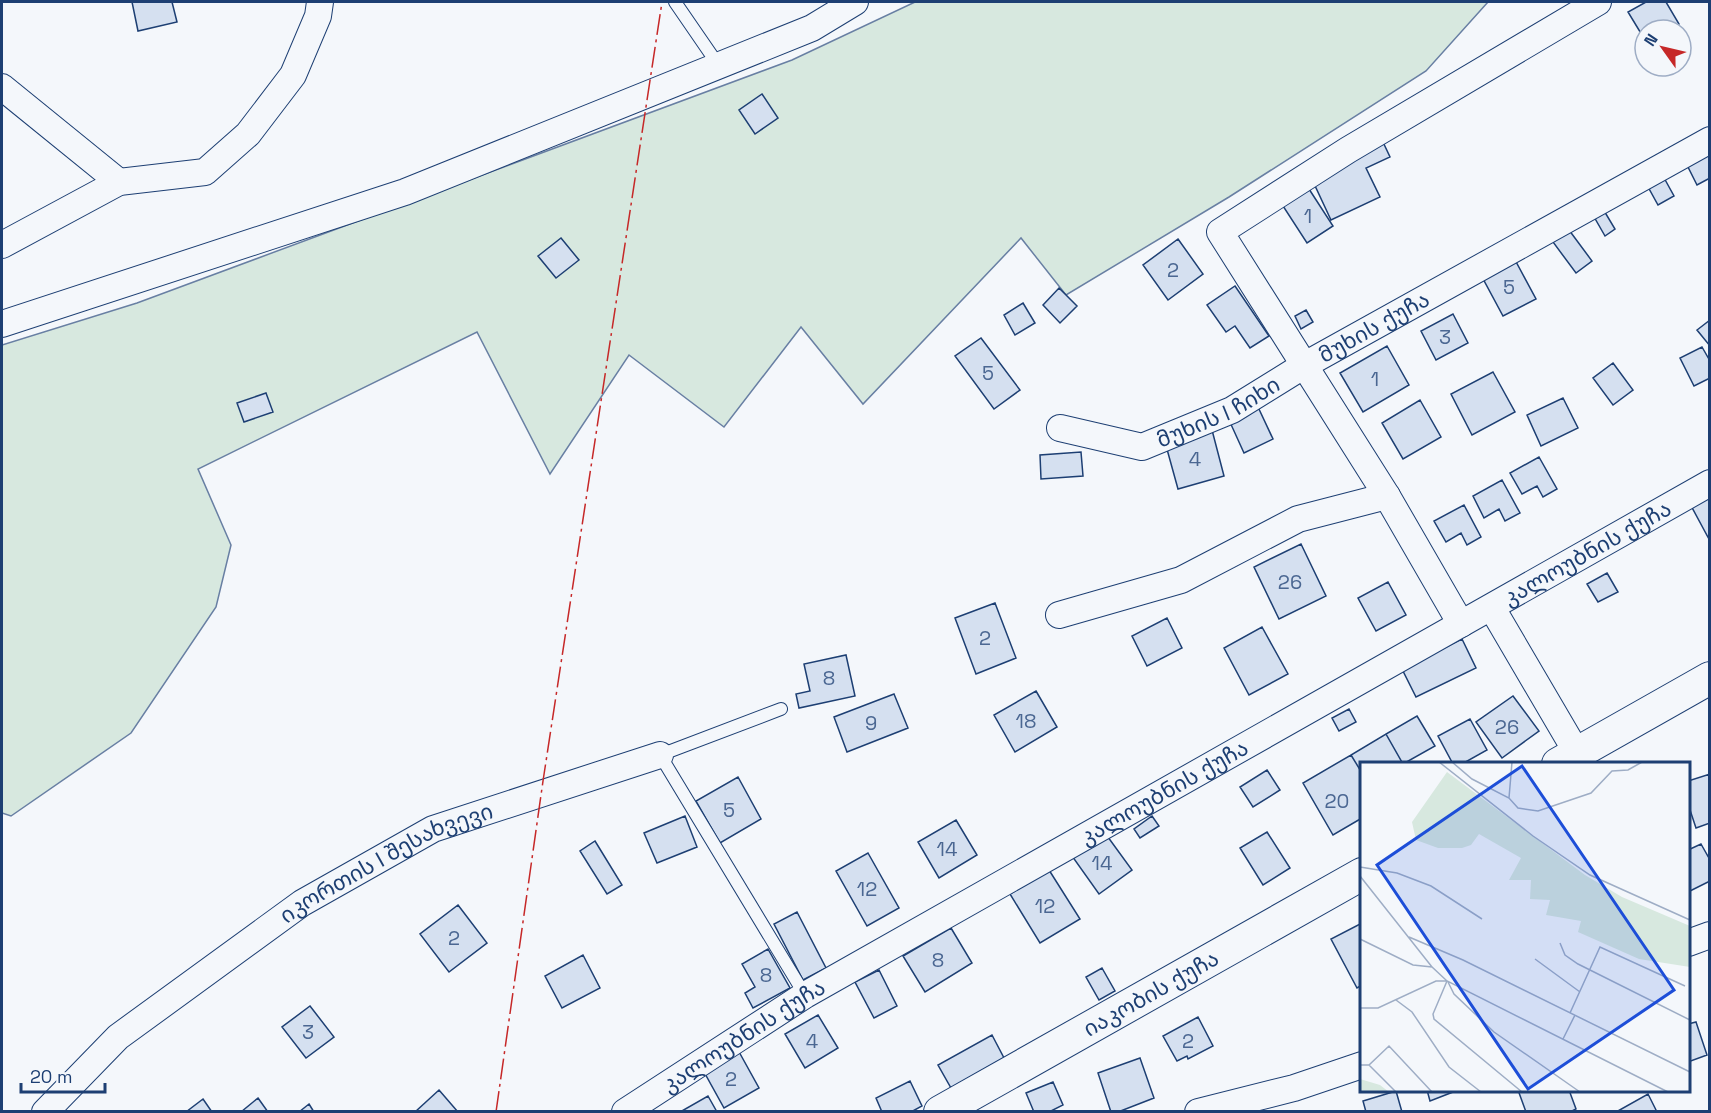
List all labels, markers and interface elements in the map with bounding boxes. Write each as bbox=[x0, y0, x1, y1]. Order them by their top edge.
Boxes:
north arrow bbox=[1633, 18, 1693, 78]
text: N bbox=[1639, 30, 1663, 50]
house number: 1 bbox=[1304, 203, 1312, 229]
house number: 2 bbox=[1167, 257, 1179, 283]
house number: 5 bbox=[1503, 274, 1515, 300]
street label: მუხის ქუჩა bbox=[1313, 285, 1434, 369]
house number: 3 bbox=[1439, 324, 1451, 350]
house number: 5 bbox=[982, 360, 994, 386]
house number: 1 bbox=[1371, 366, 1379, 392]
street label: მუხის I ჩიხი bbox=[1152, 370, 1285, 454]
house number: 4 bbox=[1189, 446, 1201, 472]
street label: კალოუბნის ქუჩა bbox=[1498, 494, 1676, 611]
house number: 26 bbox=[1278, 569, 1302, 595]
house number: 2 bbox=[979, 625, 991, 651]
house number: 8 bbox=[823, 665, 835, 691]
house number: 18 bbox=[1016, 708, 1036, 734]
house number: 9 bbox=[865, 710, 877, 736]
house number: 26 bbox=[1495, 714, 1519, 740]
street label: კალოუბნის ქუჩა bbox=[1075, 733, 1253, 851]
inset map bbox=[1360, 762, 1690, 1092]
house number: 20 bbox=[1325, 788, 1349, 814]
street label: იკორთის I შესახვევი bbox=[274, 796, 496, 929]
house number: 5 bbox=[723, 797, 735, 823]
house number: 14 bbox=[937, 836, 957, 862]
house number: 14 bbox=[1092, 850, 1112, 876]
house number: 12 bbox=[857, 876, 877, 902]
house number: 12 bbox=[1035, 893, 1055, 919]
house number: 2 bbox=[448, 925, 460, 951]
street label: იაკობის ქუჩა bbox=[1078, 944, 1224, 1042]
house number: 8 bbox=[932, 947, 944, 973]
house number: 8 bbox=[760, 962, 772, 988]
street label: კალოუბნის ქუჩა bbox=[656, 973, 830, 1098]
house number: 3 bbox=[302, 1019, 314, 1045]
house number: 4 bbox=[806, 1028, 818, 1054]
house number: 2 bbox=[1182, 1028, 1194, 1054]
scale bar bbox=[21, 1056, 105, 1094]
text: 20 m bbox=[30, 1065, 73, 1088]
house number: 2 bbox=[725, 1066, 737, 1092]

